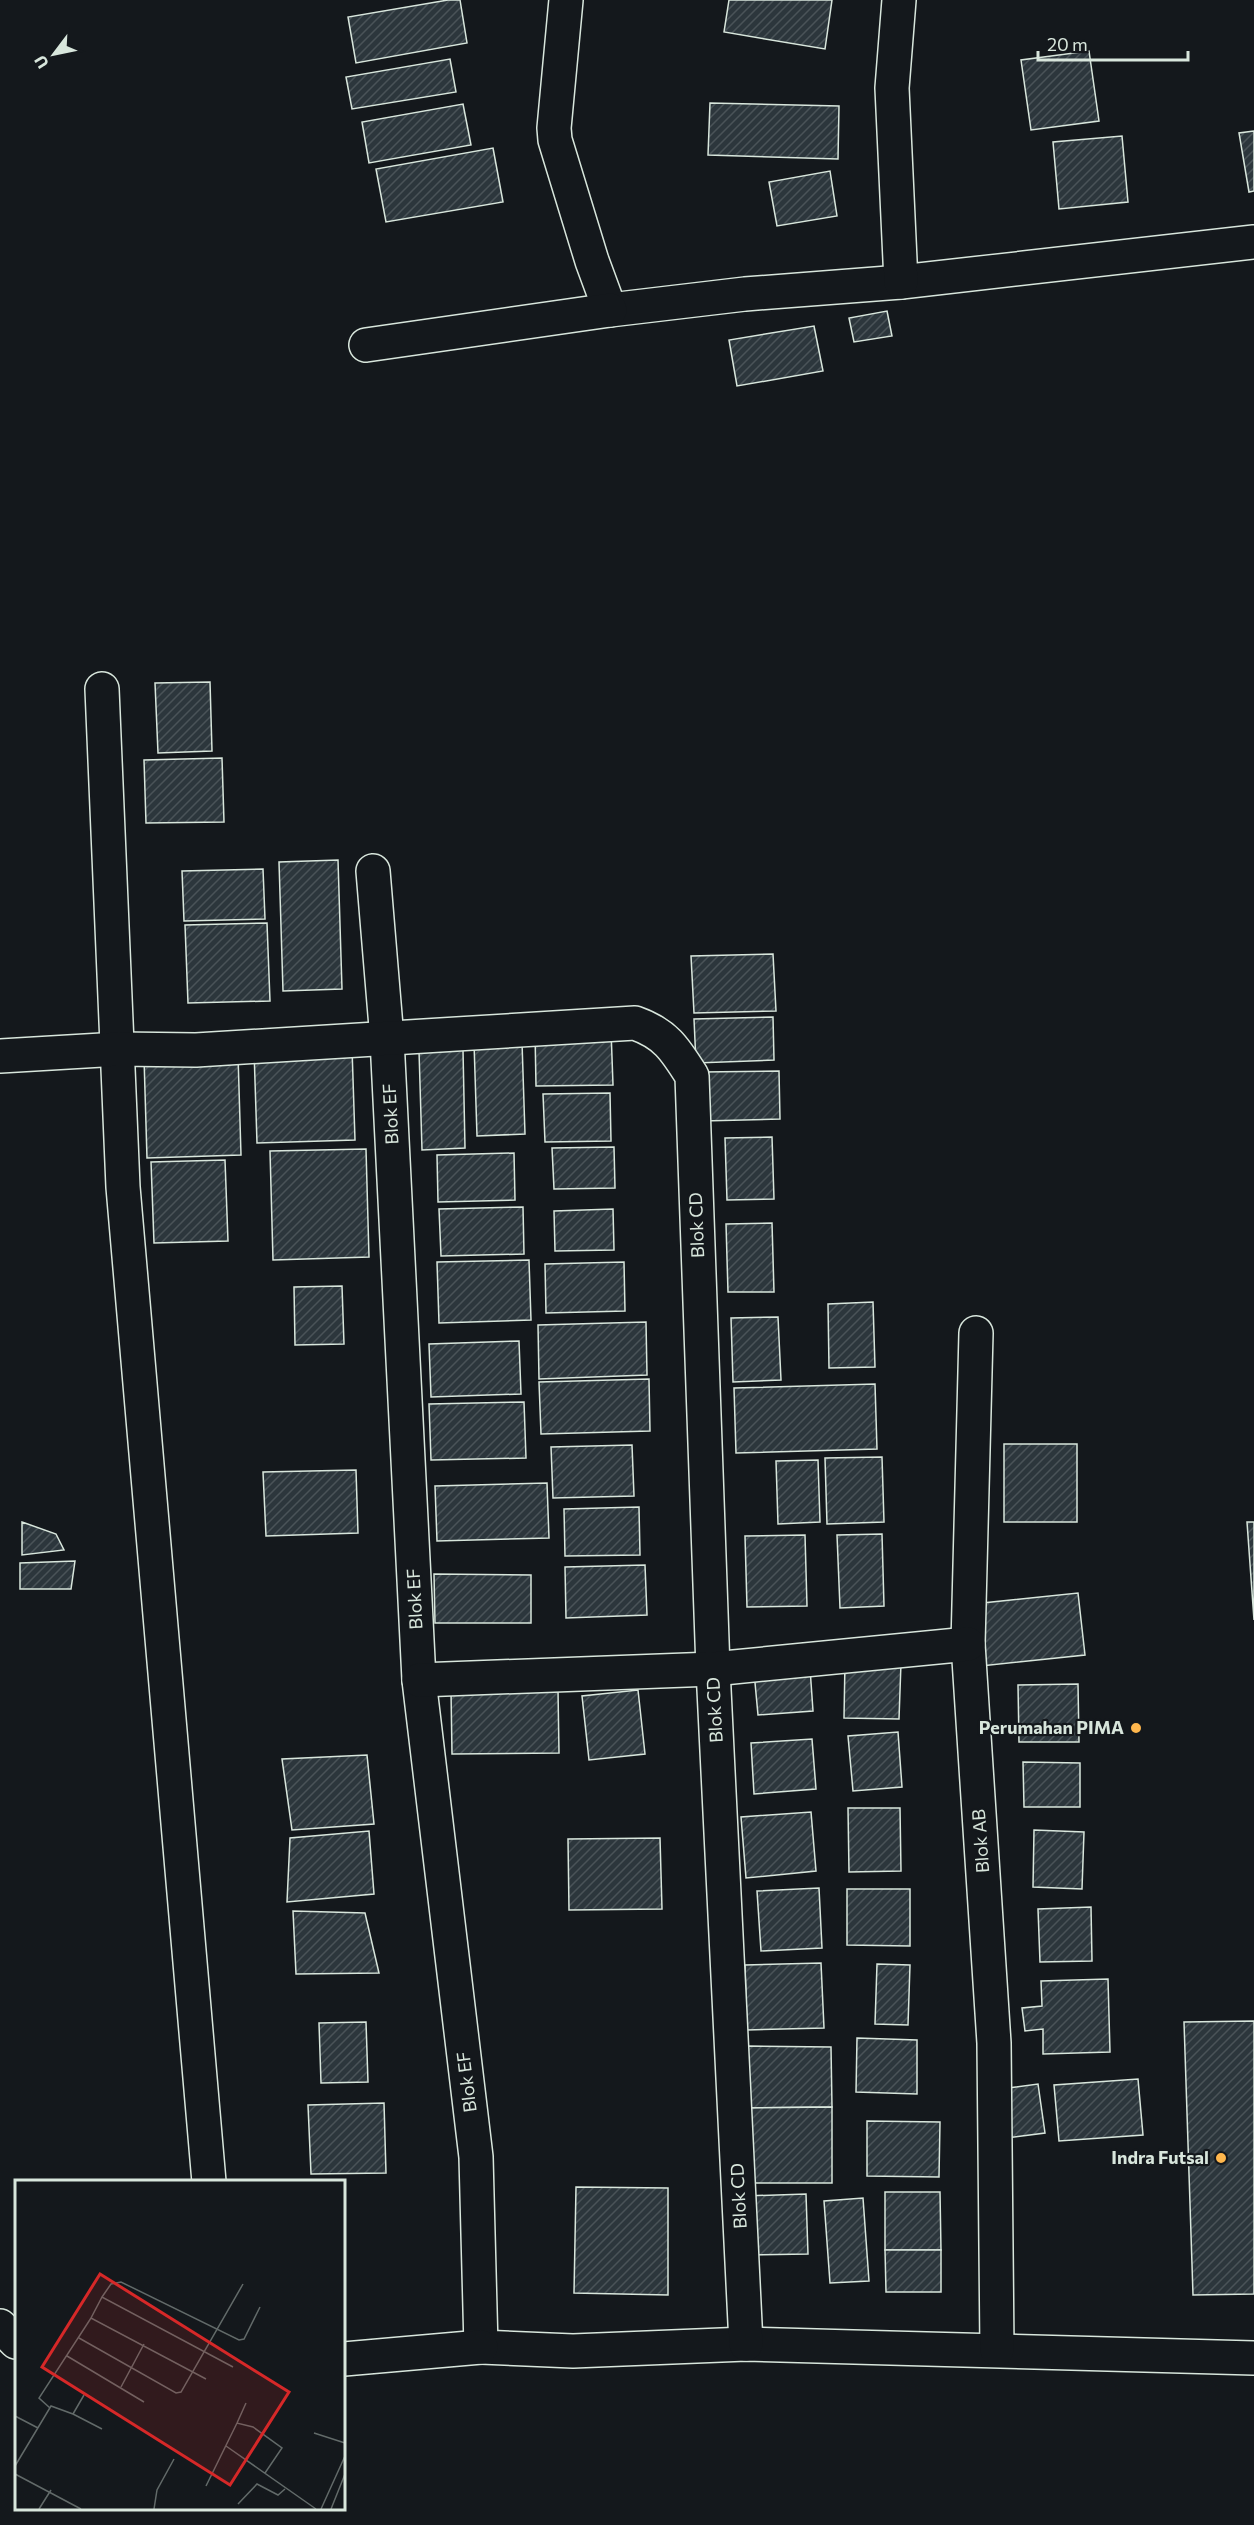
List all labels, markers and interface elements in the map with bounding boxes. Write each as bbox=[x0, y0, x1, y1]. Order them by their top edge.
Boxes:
north arrow bbox=[24, 24, 84, 84]
scale bar bbox=[1038, 24, 1188, 62]
text: 20 m bbox=[1047, 33, 1088, 55]
text: U bbox=[30, 52, 52, 72]
street label: Blok EF bbox=[377, 1083, 403, 1145]
street label: Blok CD bbox=[684, 1192, 708, 1258]
street label: Blok EF bbox=[401, 1568, 427, 1630]
street label: Blok CD bbox=[701, 1677, 727, 1743]
place label: Perumahan PIMA bbox=[979, 1716, 1124, 1738]
marker: Perumahan PIMA bbox=[1129, 1721, 1143, 1735]
street label: Blok AB bbox=[967, 1808, 993, 1874]
street label: Blok EF bbox=[451, 2050, 481, 2114]
place label: Indra Futsal bbox=[1111, 2146, 1209, 2168]
marker: Indra Futsal bbox=[1214, 2151, 1228, 2165]
street label: Blok CD bbox=[725, 2163, 751, 2229]
inset map bbox=[15, 2180, 345, 2510]

